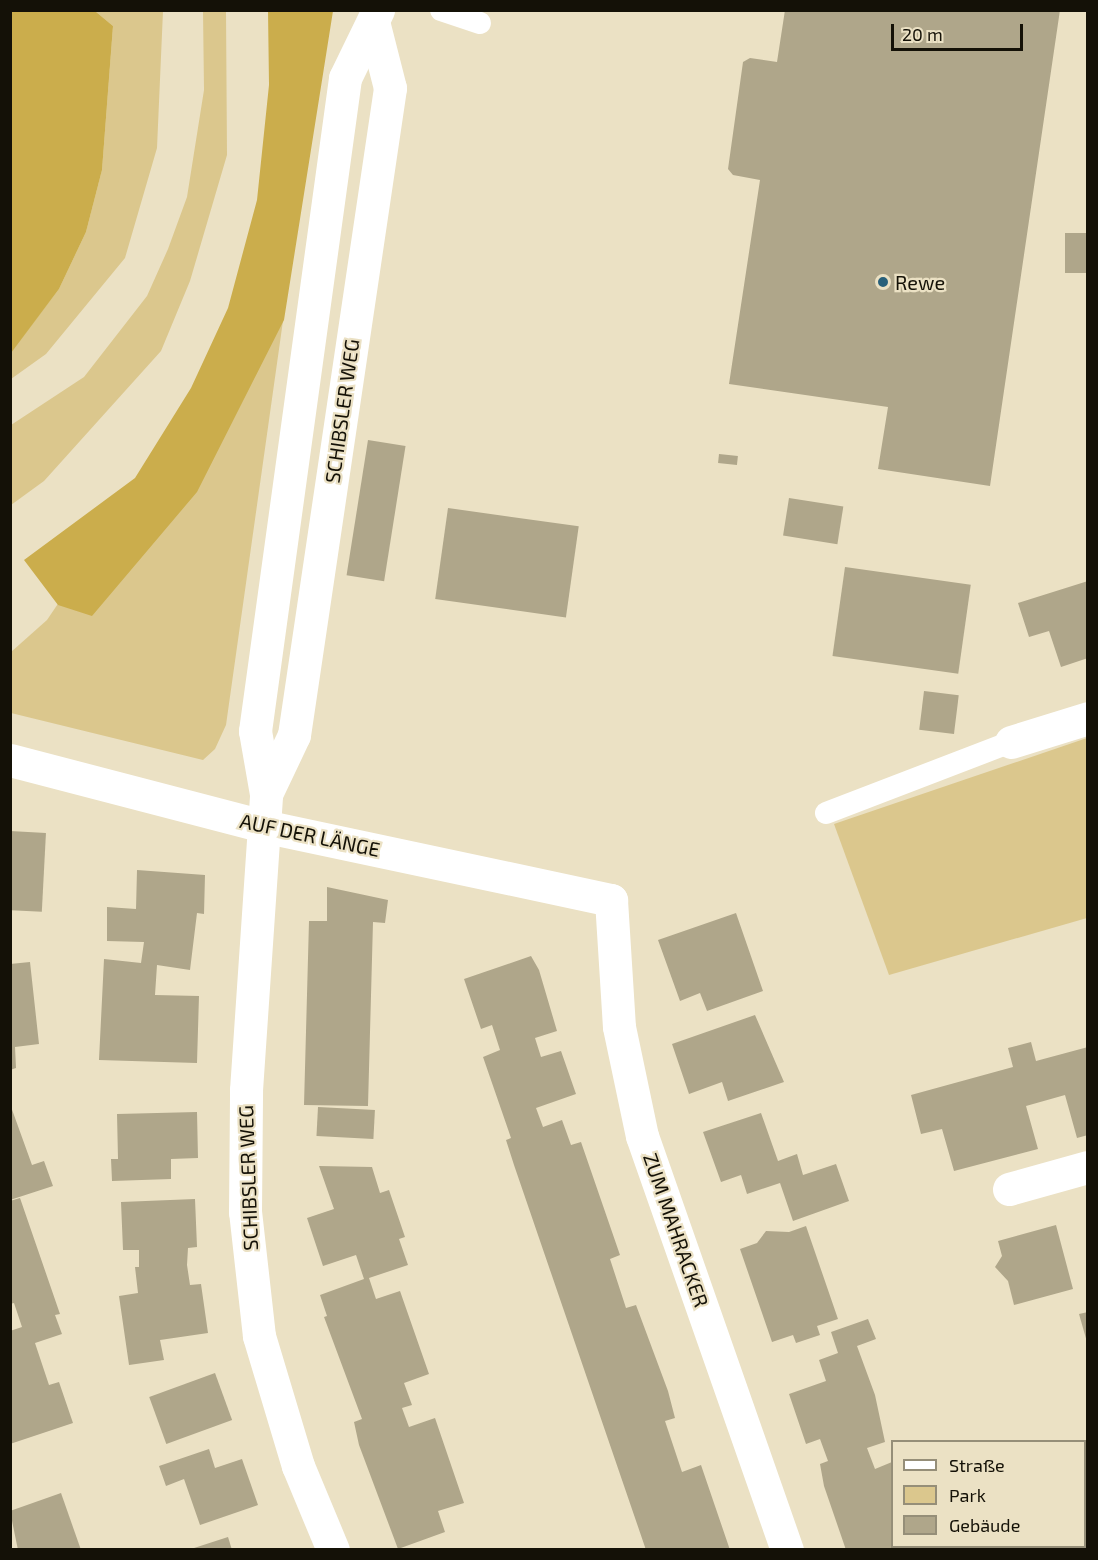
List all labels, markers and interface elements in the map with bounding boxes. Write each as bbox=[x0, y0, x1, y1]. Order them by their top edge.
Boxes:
scale bar bbox=[894, 12, 1026, 50]
text: 20 m bbox=[902, 23, 943, 45]
place label: Rewe bbox=[895, 270, 945, 294]
marker: Rewe bbox=[876, 275, 890, 289]
street label: SCHIBSLER WEG bbox=[320, 337, 364, 485]
street label: AUF DER LÄNGE bbox=[238, 808, 382, 862]
street label: SCHIBSLER WEG bbox=[233, 1105, 263, 1251]
street label: ZUM MAHRACKER bbox=[638, 1150, 714, 1310]
legend bbox=[891, 1440, 1086, 1548]
text: Straße bbox=[949, 1454, 1005, 1476]
text: Park bbox=[949, 1484, 986, 1506]
text: Gebäude bbox=[949, 1514, 1020, 1536]

